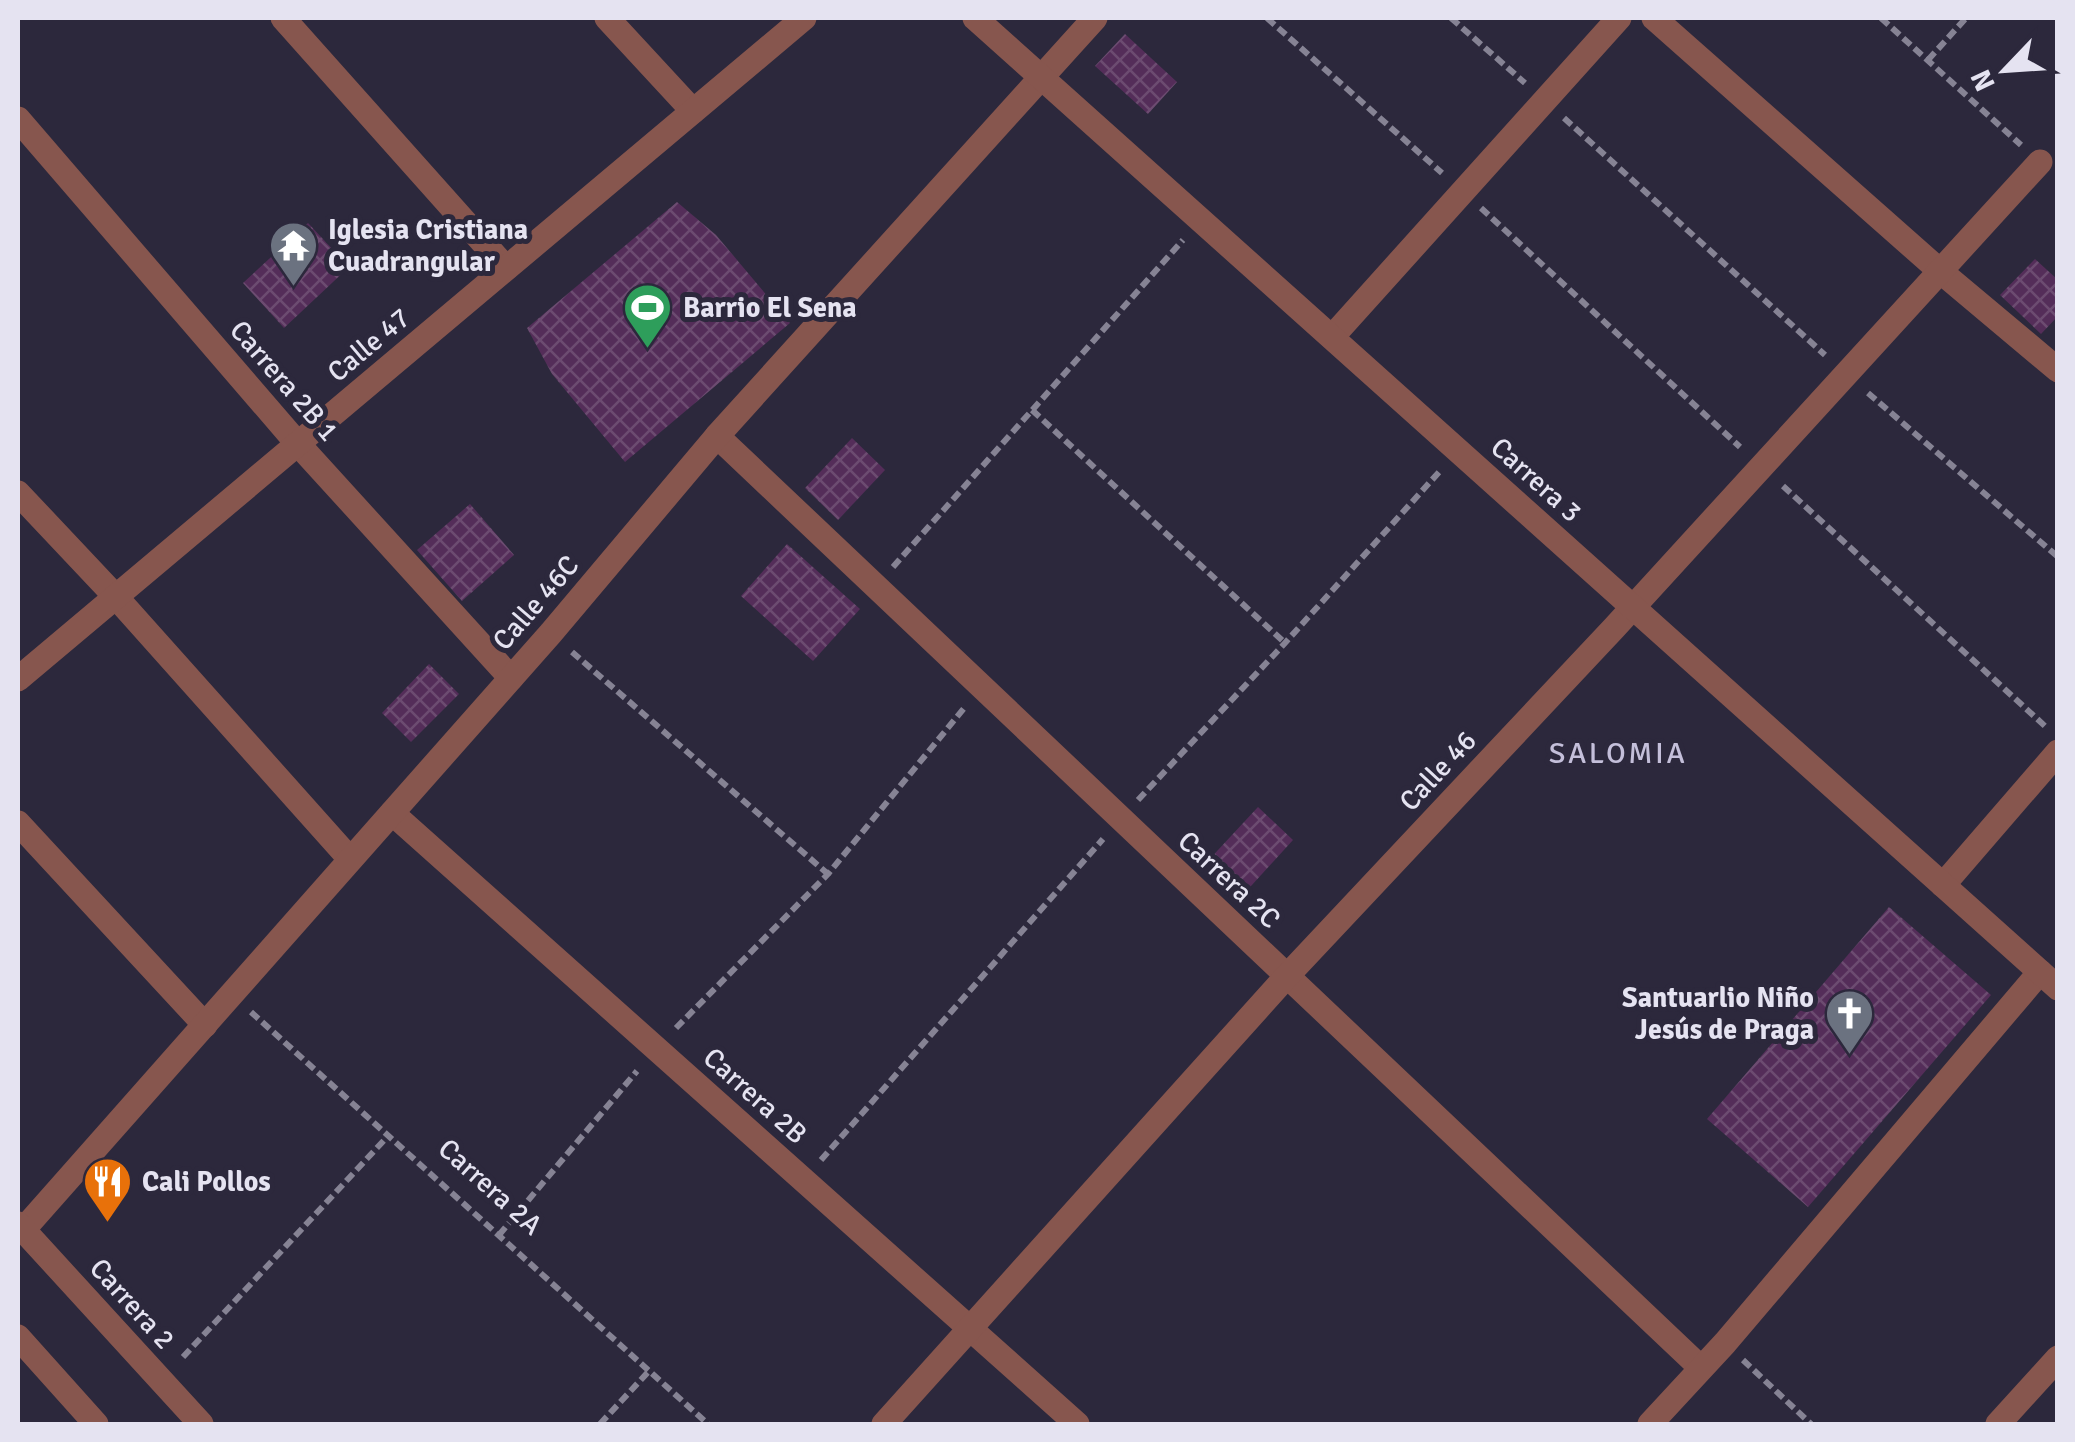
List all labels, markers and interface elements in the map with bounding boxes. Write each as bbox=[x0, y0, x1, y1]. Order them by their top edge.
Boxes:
north arrow bbox=[1955, 20, 2055, 120]
text: N bbox=[1964, 64, 2003, 96]
place label: Iglesia Cristiana Cuadrangular bbox=[328, 213, 528, 279]
temple icon: Iglesia Cristiana Cuadrangular bbox=[267, 220, 319, 288]
sports icon: Barrio El Sena bbox=[622, 282, 674, 350]
place label: Barrio El Sena bbox=[683, 291, 857, 325]
street label: Calle 47 bbox=[321, 301, 417, 389]
street label: Carrera 2B 1 bbox=[222, 314, 346, 448]
street label: Carrera 3 bbox=[1484, 430, 1588, 530]
street label: Calle 46C bbox=[486, 549, 586, 657]
street label: Calle 46 bbox=[1392, 724, 1484, 818]
district label: SALOMIA bbox=[1549, 735, 1687, 772]
street label: Carrera 2C bbox=[1171, 824, 1287, 936]
place label: Santuarlio Niño Jesús de Praga bbox=[1622, 981, 1814, 1047]
church icon: Santuarlio Niño Jesús de Praga bbox=[1823, 988, 1875, 1056]
street label: Carrera 2B bbox=[696, 1041, 814, 1151]
street label: Carrera 2A bbox=[431, 1132, 549, 1242]
restaurant icon: Cali Pollos bbox=[81, 1156, 133, 1224]
place label: Cali Pollos bbox=[142, 1165, 271, 1199]
street label: Carrera 2 bbox=[82, 1252, 182, 1356]

